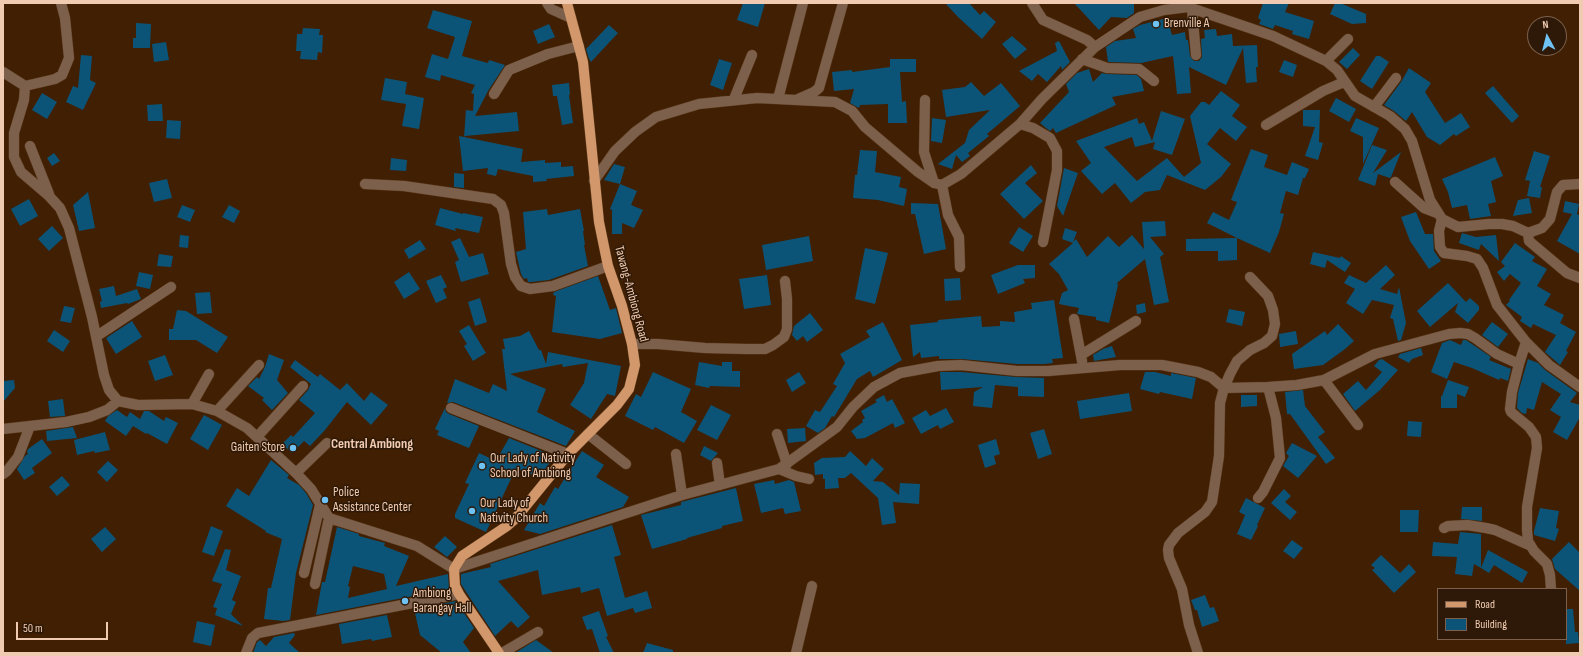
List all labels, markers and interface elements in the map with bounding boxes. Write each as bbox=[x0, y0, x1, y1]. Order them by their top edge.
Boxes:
place label: Brenville A bbox=[1164, 16, 1209, 32]
north arrow bbox=[1527, 16, 1567, 56]
text: N bbox=[1542, 18, 1549, 31]
marker: Brenville A bbox=[1151, 19, 1161, 29]
street label: Tawang-Ambiong Road bbox=[611, 244, 651, 344]
district label: Central Ambiong bbox=[331, 436, 413, 452]
place label: Gaiten Store bbox=[231, 440, 285, 456]
marker: Gaiten Store bbox=[288, 443, 298, 453]
place label: Our Lady of Nativity School of Ambiong bbox=[490, 451, 576, 482]
marker: Our Lady of Nativity School of Ambiong bbox=[477, 461, 487, 471]
place label: Police Assistance Center bbox=[333, 485, 412, 516]
marker: Police Assistance Center bbox=[320, 495, 330, 505]
place label: Our Lady of Nativity Church bbox=[480, 496, 548, 527]
marker: Our Lady of Nativity Church bbox=[467, 506, 477, 516]
place label: Ambiong Barangay Hall bbox=[413, 586, 471, 617]
legend bbox=[1437, 588, 1567, 640]
marker: Ambiong Barangay Hall bbox=[400, 596, 410, 606]
text: Road bbox=[1475, 597, 1495, 612]
scale bar bbox=[18, 614, 110, 640]
text: Building bbox=[1475, 617, 1507, 632]
text: 50 m bbox=[23, 621, 43, 636]

